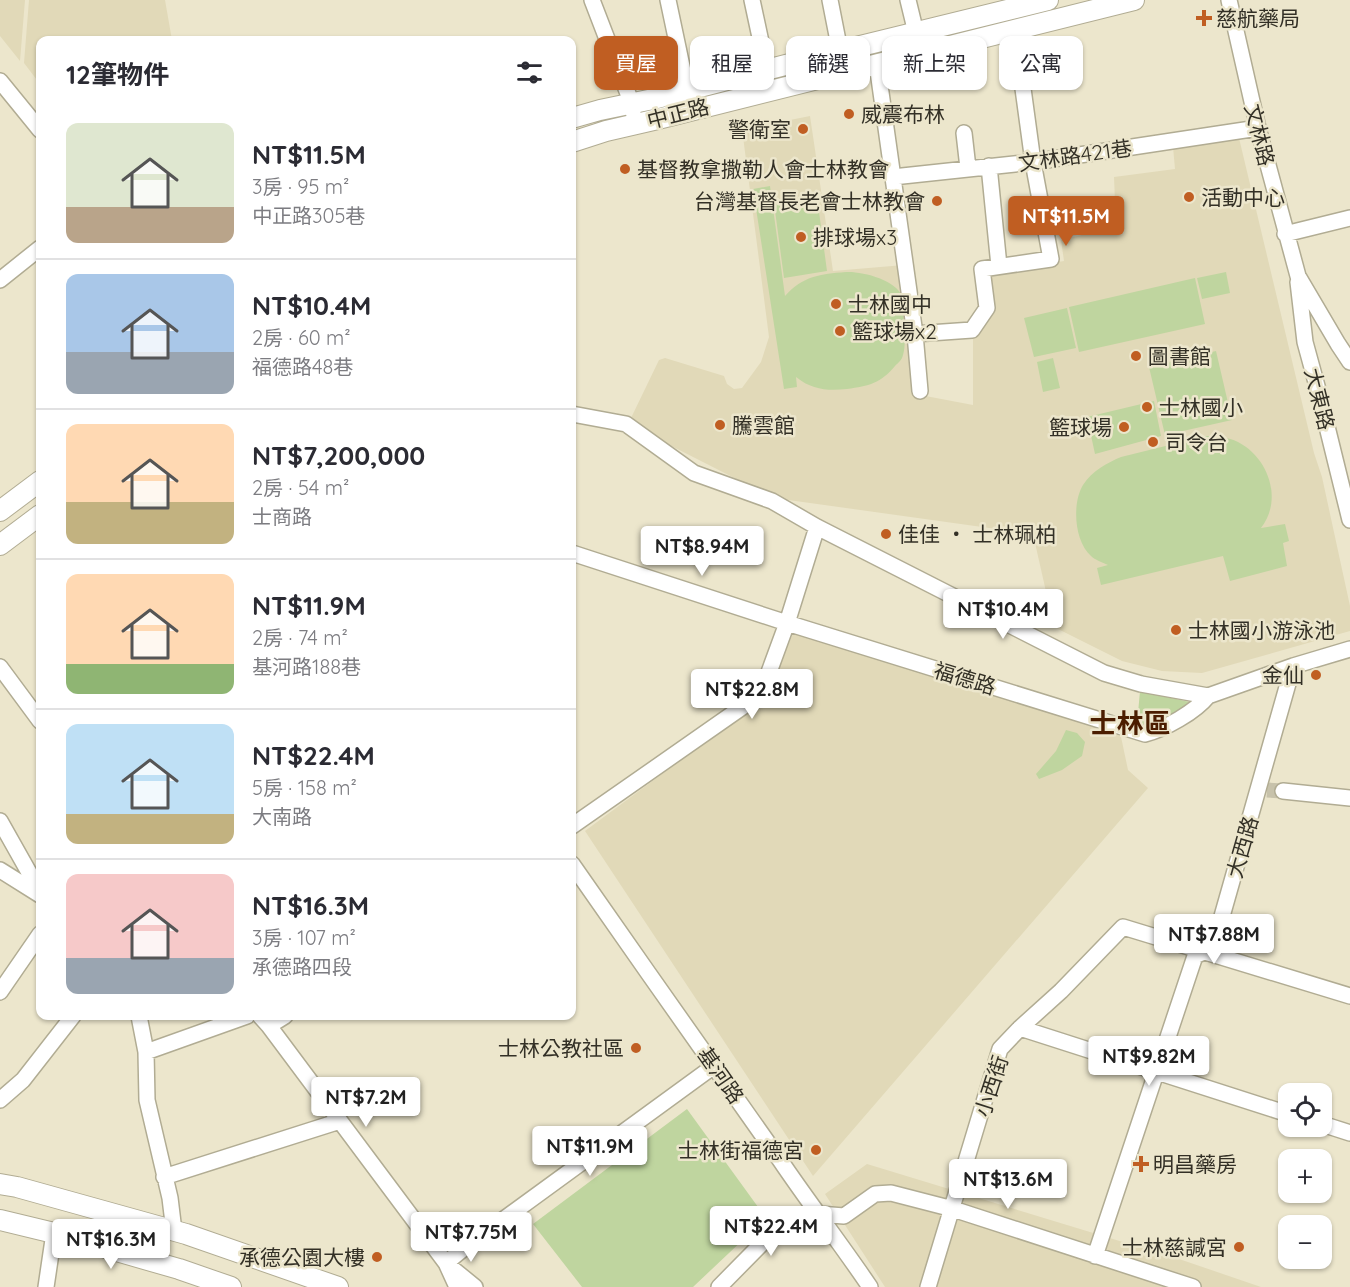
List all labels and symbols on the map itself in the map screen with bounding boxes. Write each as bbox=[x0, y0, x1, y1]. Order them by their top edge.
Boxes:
place label: 慈航藥局 bbox=[1216, 5, 1300, 31]
marker: 慈航藥局 bbox=[1197, 11, 1211, 25]
street label: 中正路 bbox=[644, 93, 712, 133]
place label: 威震布林 bbox=[861, 101, 945, 127]
street label: 文林路 bbox=[1240, 101, 1280, 169]
marker: 威震布林 bbox=[842, 107, 856, 121]
place label: 警衛室 bbox=[728, 116, 791, 142]
marker: 警衛室 bbox=[796, 122, 810, 136]
street label: 文林路421巷 bbox=[1017, 134, 1133, 176]
place label: 基督教拿撒勒人會士林教會 bbox=[637, 156, 889, 182]
marker: 基督教拿撒勒人會士林教會 bbox=[618, 162, 632, 176]
place label: 活動中心 bbox=[1201, 184, 1285, 210]
place label: 台灣基督長老會士林教會 bbox=[694, 188, 925, 214]
marker: 活動中心 bbox=[1182, 190, 1196, 204]
marker: 台灣基督長老會士林教會 bbox=[930, 194, 944, 208]
pin: NT$11.5M bbox=[1004, 196, 1128, 247]
place label: 排球場x3 bbox=[813, 224, 897, 250]
marker: 排球場x3 bbox=[794, 230, 808, 244]
place label: 士林國中 bbox=[848, 291, 932, 317]
marker: 士林國中 bbox=[829, 297, 843, 311]
place label: 籃球場x2 bbox=[852, 318, 937, 344]
marker: 籃球場x2 bbox=[833, 324, 847, 338]
place label: 圖書館 bbox=[1148, 343, 1211, 369]
marker: 圖書館 bbox=[1129, 349, 1143, 363]
street label: 大東路 bbox=[1300, 365, 1340, 433]
place label: 士林國小 bbox=[1159, 394, 1243, 420]
marker: 士林國小 bbox=[1140, 400, 1154, 414]
place label: 騰雲館 bbox=[732, 412, 795, 438]
place label: 籃球場 bbox=[1049, 414, 1112, 440]
marker: 騰雲館 bbox=[713, 418, 727, 432]
marker: 籃球場 bbox=[1117, 420, 1131, 434]
place label: 司令台 bbox=[1165, 429, 1228, 455]
marker: 司令台 bbox=[1146, 435, 1160, 449]
place label: 佳佳 ‧ 士林珮柏 bbox=[898, 521, 1056, 547]
pin: NT$8.94M bbox=[640, 526, 764, 577]
marker: 佳佳 ‧ 士林珮柏 bbox=[879, 527, 893, 541]
pin: NT$10.4M bbox=[941, 589, 1065, 640]
place label: 士林國小游泳池 bbox=[1188, 617, 1335, 643]
marker: 士林國小游泳池 bbox=[1169, 623, 1183, 637]
street label: 福德路 bbox=[931, 656, 999, 700]
place label: 金仙 bbox=[1262, 662, 1304, 688]
marker: 金仙 bbox=[1309, 668, 1323, 682]
pin: NT$22.8M bbox=[690, 669, 814, 720]
district label: 士林區 bbox=[1090, 706, 1171, 740]
street label: 大西路 bbox=[1221, 813, 1263, 881]
pin: NT$7.88M bbox=[1152, 914, 1276, 965]
place label: 士林公教社區 bbox=[498, 1035, 624, 1061]
pin: NT$9.82M bbox=[1087, 1036, 1211, 1087]
marker: 士林公教社區 bbox=[629, 1041, 643, 1055]
street label: 基河路 bbox=[692, 1042, 750, 1108]
street label: 小西街 bbox=[969, 1052, 1013, 1120]
pin: NT$7.2M bbox=[311, 1077, 421, 1128]
pin: NT$11.9M bbox=[528, 1126, 652, 1177]
place label: 士林街福德宮 bbox=[678, 1137, 804, 1163]
marker: 士林街福德宮 bbox=[809, 1143, 823, 1157]
place label: 明昌藥房 bbox=[1153, 1151, 1237, 1177]
marker: 明昌藥房 bbox=[1134, 1157, 1148, 1171]
pin: NT$13.6M bbox=[946, 1159, 1070, 1210]
pin: NT$22.4M bbox=[709, 1206, 833, 1257]
pin: NT$7.75M bbox=[409, 1212, 533, 1263]
pin: NT$16.3M bbox=[49, 1219, 173, 1270]
place label: 士林慈諴宮 bbox=[1122, 1234, 1227, 1260]
marker: 士林慈諴宮 bbox=[1232, 1240, 1246, 1254]
place label: 承德公園大樓 bbox=[239, 1244, 365, 1270]
marker: 承德公園大樓 bbox=[370, 1250, 384, 1264]

